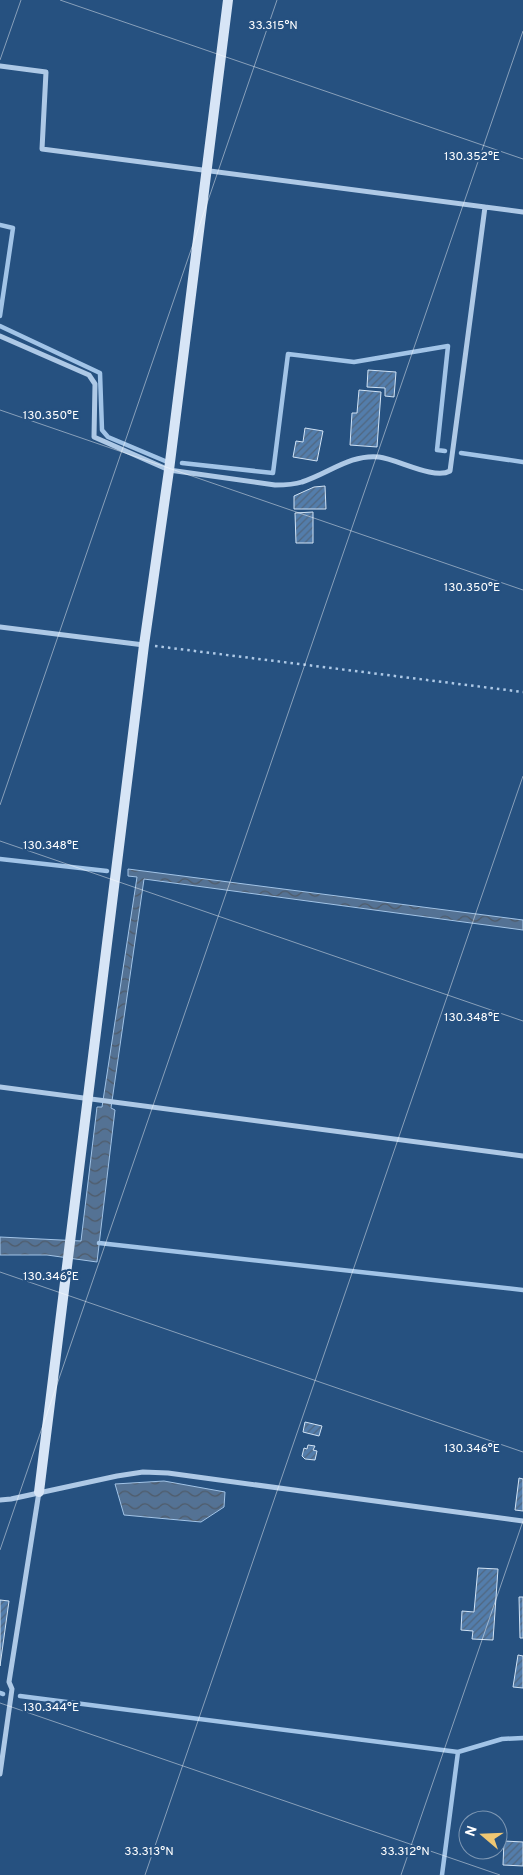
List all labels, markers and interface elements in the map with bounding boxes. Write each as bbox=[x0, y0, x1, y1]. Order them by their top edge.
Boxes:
text: 33.315°N bbox=[248, 18, 298, 34]
text: 130.352°E bbox=[444, 149, 500, 165]
text: 130.350°E bbox=[23, 408, 79, 424]
text: 130.350°E bbox=[444, 580, 500, 596]
text: 130.348°E bbox=[23, 838, 79, 854]
text: 130.348°E bbox=[444, 1010, 500, 1026]
text: 130.346°E bbox=[23, 1269, 79, 1285]
text: 130.346°E bbox=[444, 1441, 500, 1457]
text: 130.344°E bbox=[23, 1700, 79, 1716]
north arrow bbox=[458, 1810, 508, 1860]
text: N bbox=[462, 1824, 482, 1839]
text: 33.313°N bbox=[124, 1844, 174, 1860]
text: 33.312°N bbox=[380, 1844, 430, 1860]

